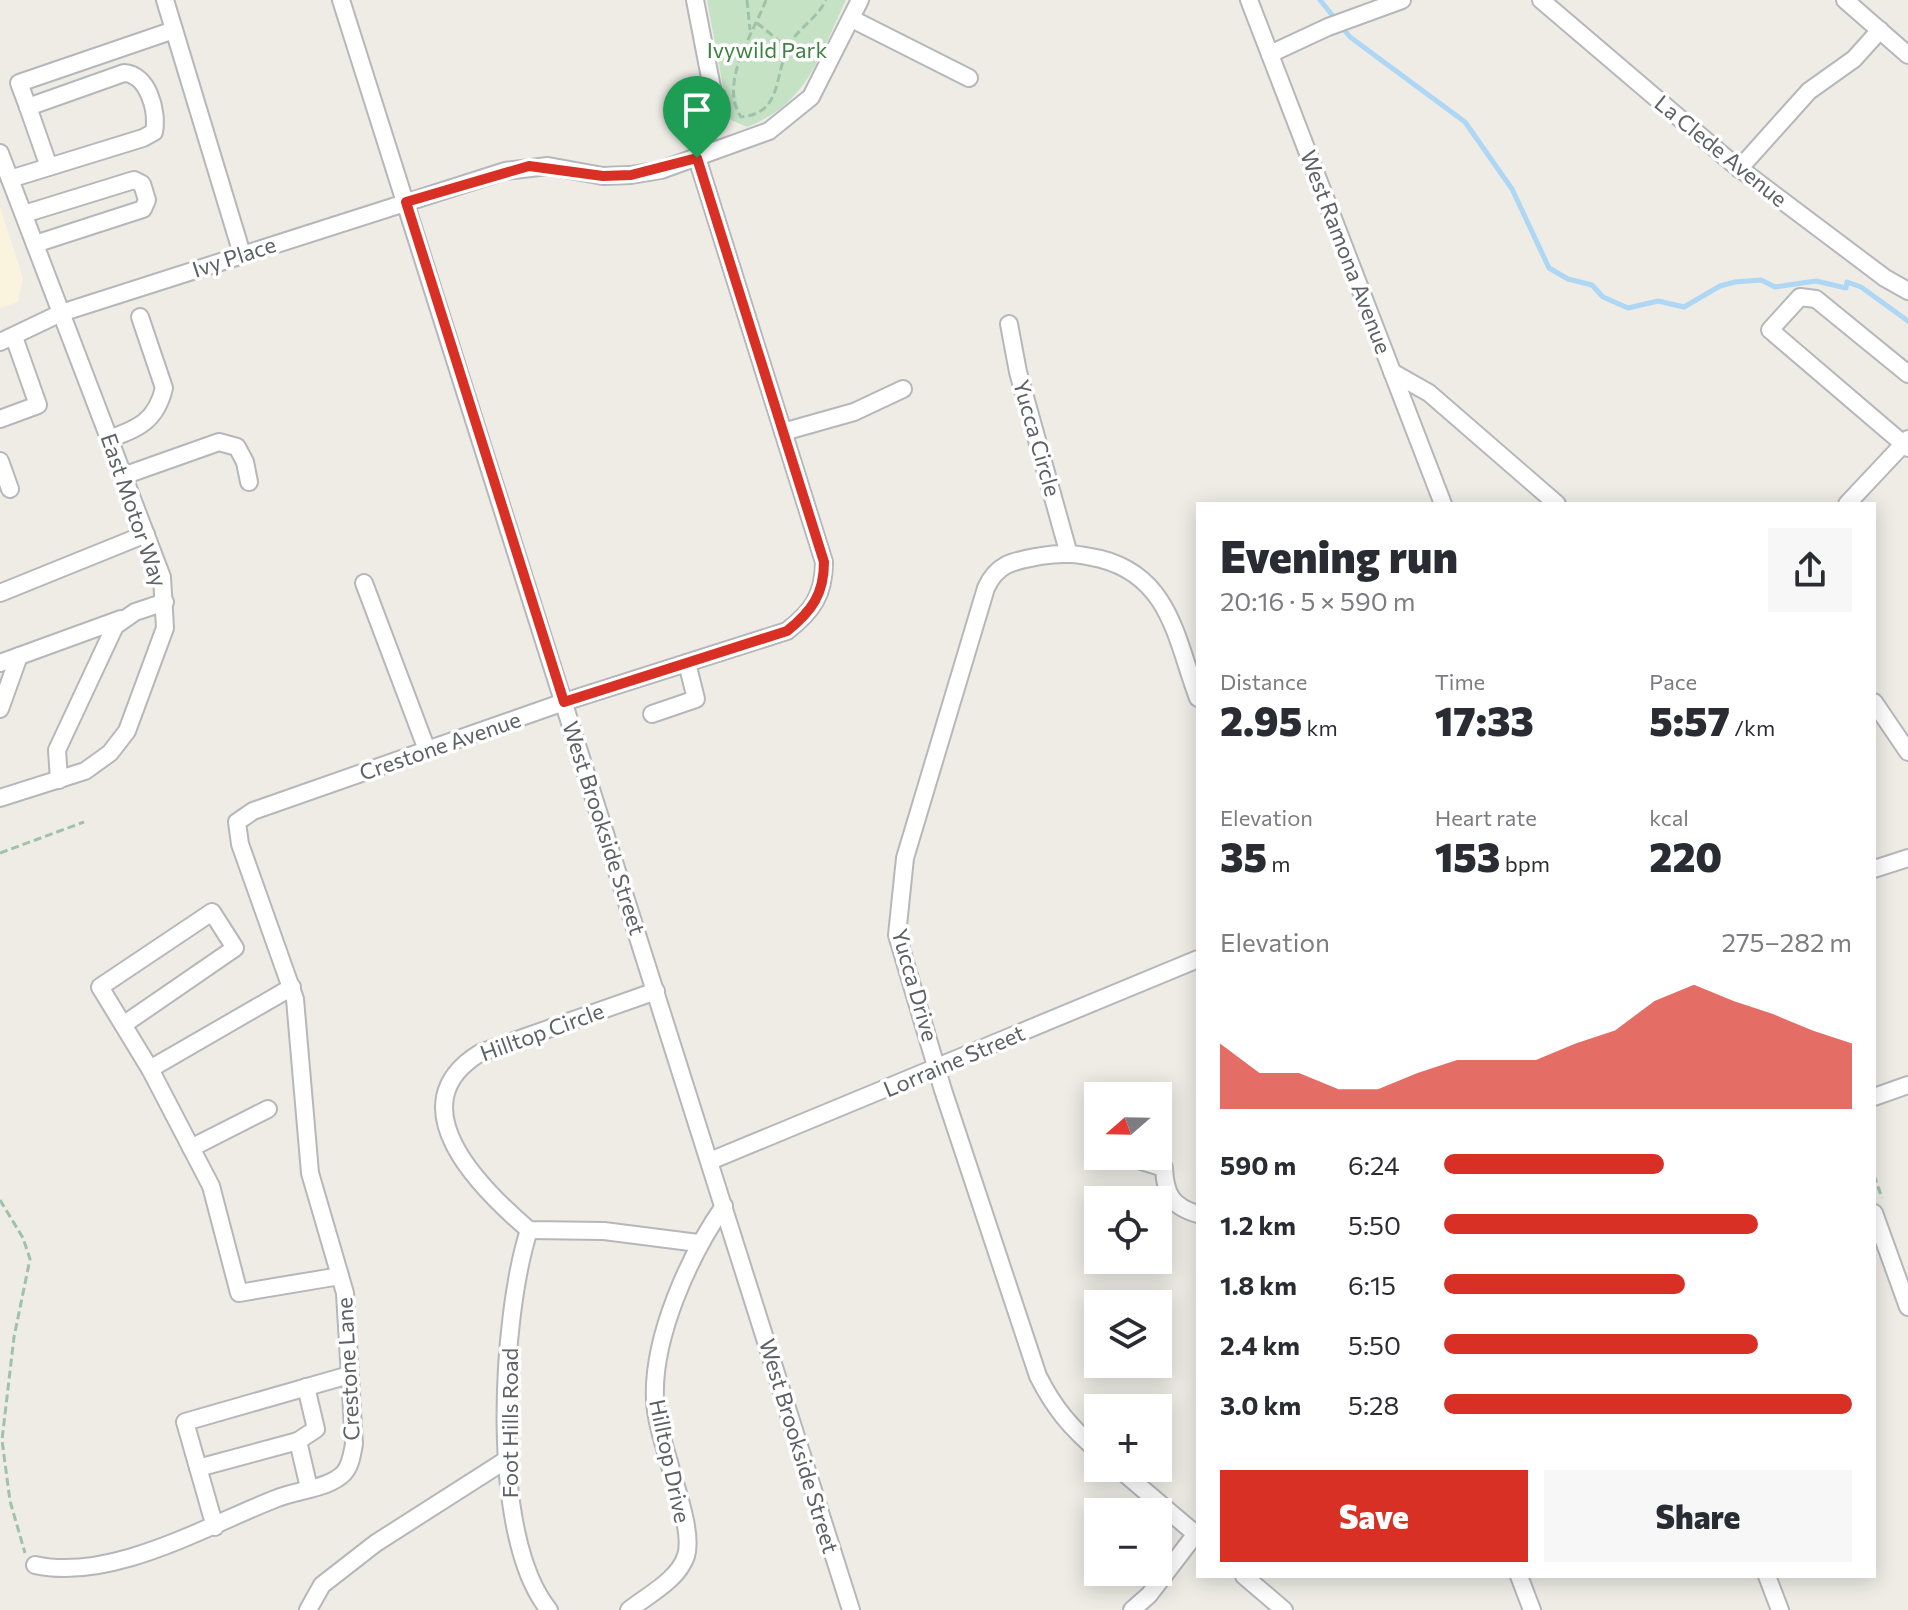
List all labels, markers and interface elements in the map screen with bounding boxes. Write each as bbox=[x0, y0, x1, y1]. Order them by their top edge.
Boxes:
park label: Ivywild Park bbox=[707, 36, 827, 63]
pin bbox=[663, 76, 731, 158]
icon: arrive bbox=[675, 88, 719, 132]
street label: La Clede Avenue bbox=[1650, 89, 1793, 212]
street label: West Ramona Avenue bbox=[1295, 146, 1398, 357]
street label: Ivy Place bbox=[189, 230, 279, 283]
street label: Yucca Circle bbox=[1008, 376, 1067, 499]
street label: East Motor Way bbox=[96, 429, 173, 590]
text: Evening run bbox=[1220, 528, 1458, 582]
button: share bbox=[1768, 528, 1852, 612]
text: 20:16 · 5 × 590 m bbox=[1220, 585, 1415, 616]
text: Distance bbox=[1220, 668, 1307, 695]
text: Time bbox=[1435, 668, 1485, 695]
text: Pace bbox=[1649, 668, 1697, 695]
text: 2.95 bbox=[1220, 695, 1302, 744]
text: 17:33 bbox=[1435, 695, 1534, 744]
text: 5:57 bbox=[1649, 695, 1730, 744]
street label: Crestone Avenue bbox=[356, 705, 524, 786]
text: km bbox=[1302, 714, 1338, 741]
text: /km bbox=[1730, 714, 1775, 741]
street label: West Brookside Street bbox=[557, 718, 652, 938]
text: Elevation bbox=[1220, 804, 1313, 831]
text: Heart rate bbox=[1435, 804, 1537, 831]
text: kcal bbox=[1649, 804, 1689, 831]
text: 35 bbox=[1220, 831, 1267, 880]
text: 153 bbox=[1435, 831, 1500, 880]
text: 220 bbox=[1649, 831, 1722, 880]
text: m bbox=[1267, 850, 1291, 877]
text: bpm bbox=[1500, 850, 1550, 877]
street label: Yucca Drive bbox=[887, 925, 944, 1044]
text: Elevation bbox=[1220, 926, 1330, 957]
text: 275–282 m bbox=[1722, 926, 1852, 957]
street label: Hilltop Circle bbox=[476, 997, 607, 1066]
street label: Lorraine Street bbox=[879, 1019, 1029, 1102]
north arrow bbox=[1084, 1082, 1172, 1170]
map controls bbox=[1084, 1082, 1172, 1586]
text: 590 m bbox=[1220, 1149, 1296, 1180]
text: 6:24 bbox=[1348, 1149, 1400, 1180]
button: locate bbox=[1084, 1186, 1172, 1274]
text: 1.2 km bbox=[1220, 1209, 1296, 1240]
text: 5:50 bbox=[1348, 1209, 1401, 1240]
text: 1.8 km bbox=[1220, 1269, 1297, 1300]
text: 6:15 bbox=[1348, 1269, 1396, 1300]
button: layers bbox=[1084, 1290, 1172, 1378]
street label: Crestone Lane bbox=[330, 1297, 365, 1442]
text: 2.4 km bbox=[1220, 1329, 1300, 1360]
text: 5:50 bbox=[1348, 1329, 1401, 1360]
street label: West Brookside Street bbox=[754, 1335, 845, 1556]
street label: Foot Hills Road bbox=[496, 1348, 523, 1498]
text: 3.0 km bbox=[1220, 1389, 1301, 1420]
text: 5:28 bbox=[1348, 1389, 1399, 1420]
button: + bbox=[1084, 1394, 1172, 1482]
street label: Hilltop Drive bbox=[644, 1397, 697, 1525]
button: Save bbox=[1220, 1470, 1528, 1562]
button: Share bbox=[1544, 1470, 1852, 1562]
button: − bbox=[1084, 1498, 1172, 1586]

